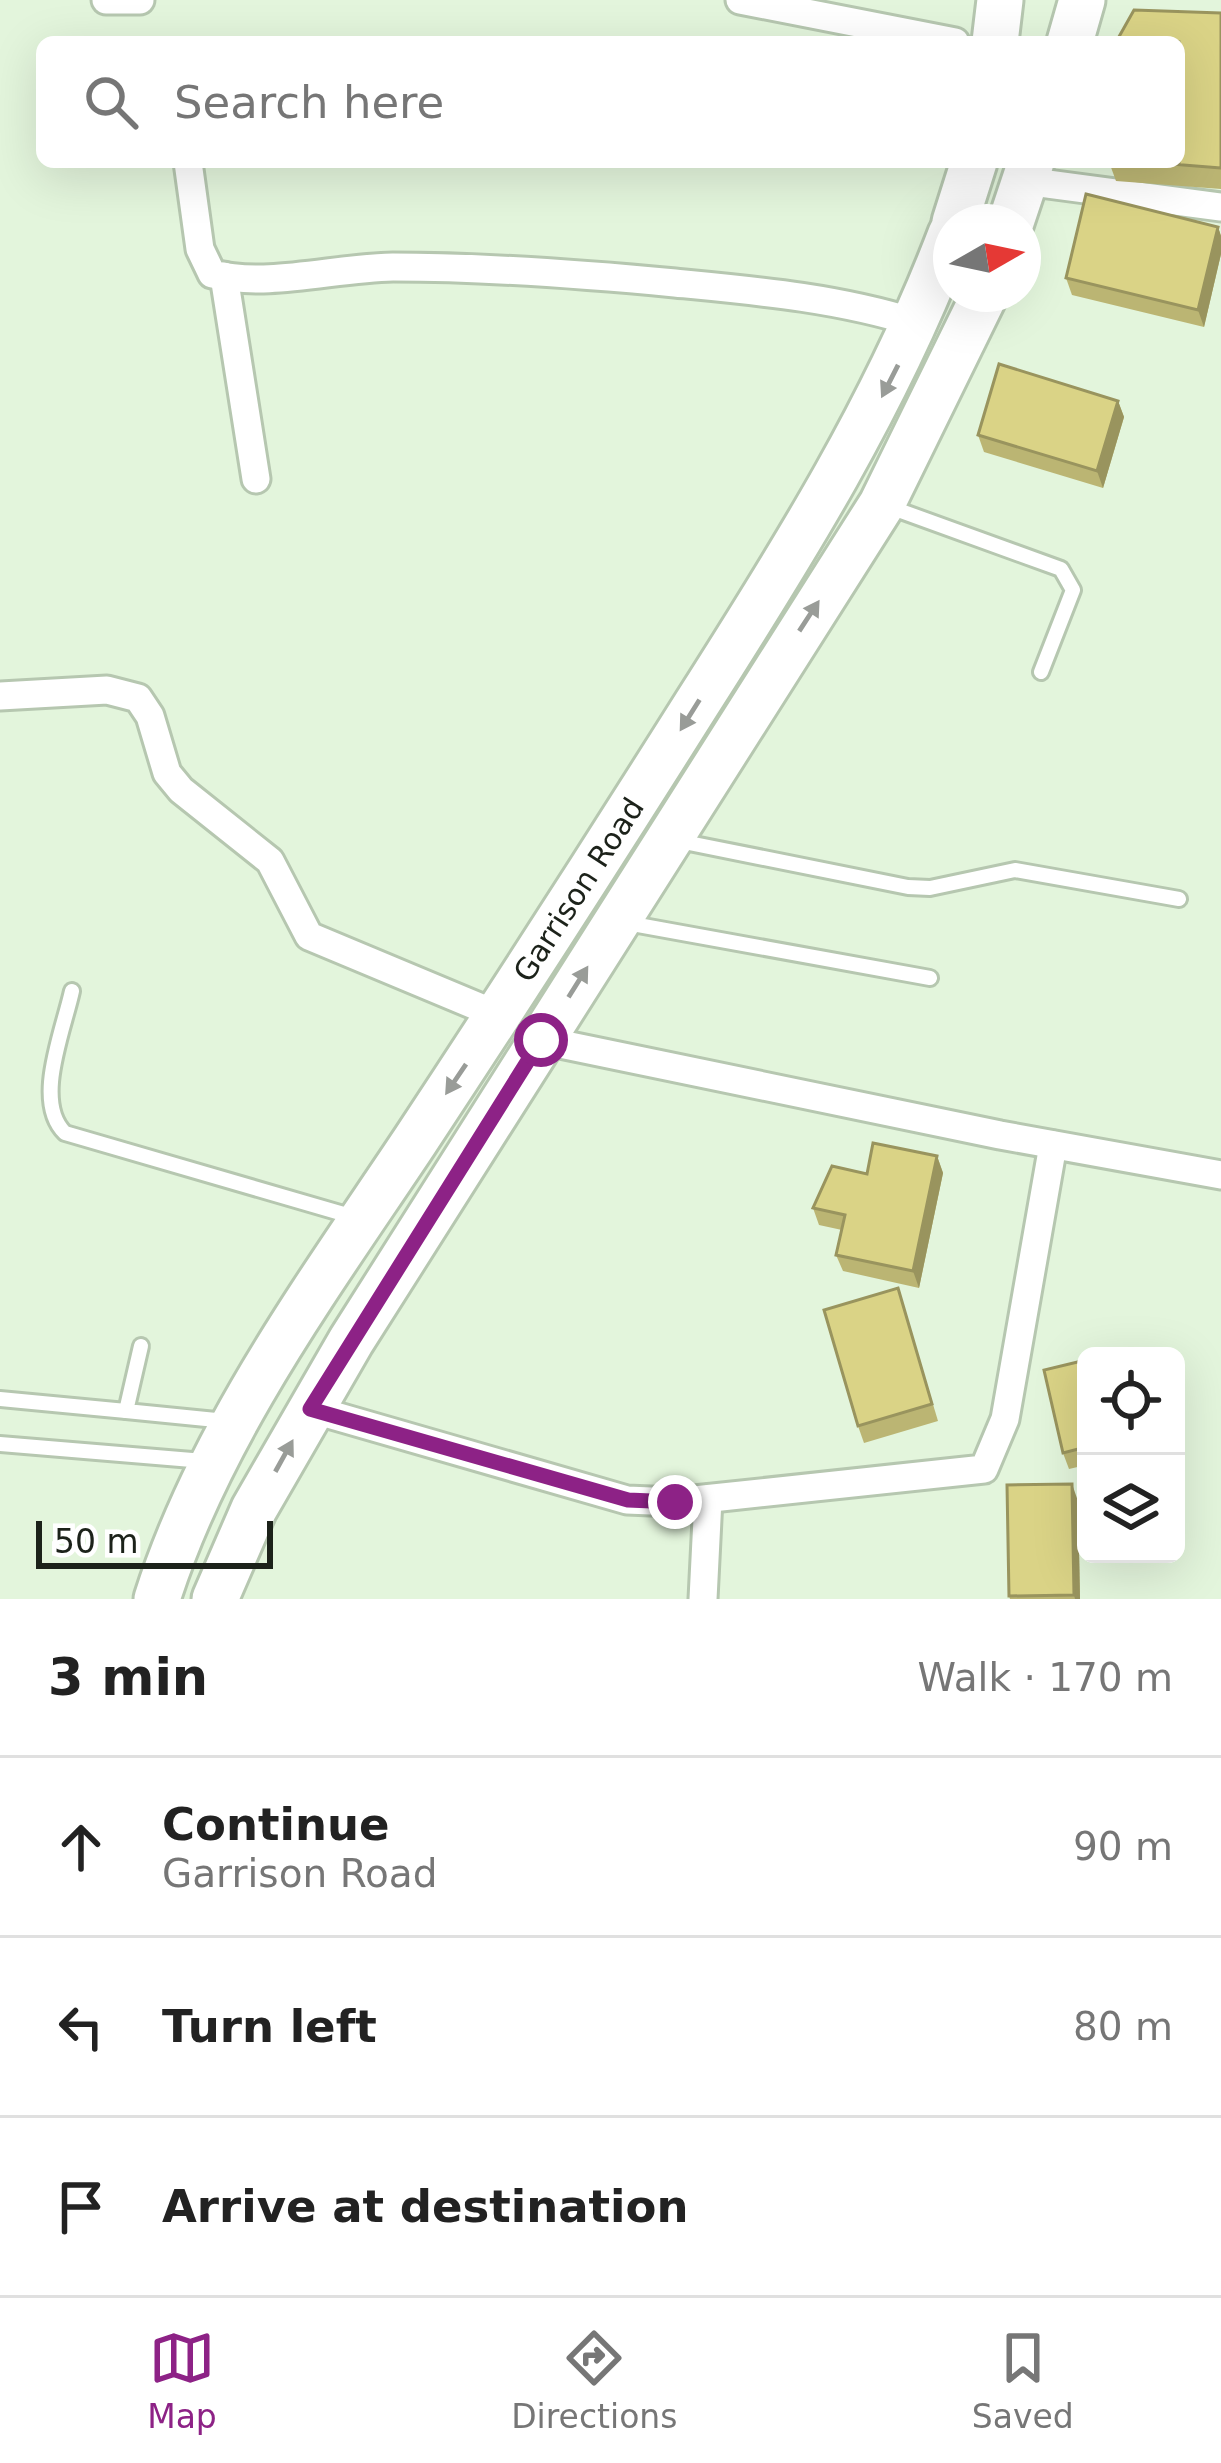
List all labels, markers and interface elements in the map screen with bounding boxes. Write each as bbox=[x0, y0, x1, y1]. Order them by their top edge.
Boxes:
search box bbox=[36, 36, 1185, 168]
icon: search bbox=[78, 69, 144, 135]
text: Search here bbox=[174, 76, 444, 129]
north arrow bbox=[933, 204, 1041, 312]
one-way arrow bbox=[880, 363, 900, 398]
one-way arrow bbox=[797, 600, 819, 633]
one-way arrow bbox=[680, 699, 702, 732]
street label: Garrison Road bbox=[506, 791, 651, 988]
one-way arrow bbox=[566, 965, 588, 998]
route start bbox=[514, 1013, 568, 1067]
one-way arrow bbox=[445, 1062, 468, 1095]
map controls bbox=[1077, 1347, 1185, 1563]
button: locate bbox=[1077, 1347, 1185, 1455]
one-way arrow bbox=[273, 1438, 294, 1473]
button: layers bbox=[1077, 1455, 1185, 1563]
route end bbox=[648, 1475, 702, 1529]
scale bar bbox=[36, 1515, 273, 1568]
text: 50 m bbox=[54, 1522, 139, 1561]
text: 3 min bbox=[48, 1648, 208, 1707]
text: Walk · 170 m bbox=[918, 1655, 1173, 1700]
text: Continue bbox=[162, 1798, 390, 1851]
icon: ahead bbox=[48, 1814, 114, 1880]
text: 90 m bbox=[1073, 1824, 1173, 1869]
text: Garrison Road bbox=[162, 1851, 438, 1896]
icon: left bbox=[48, 1994, 114, 2060]
text: Turn left bbox=[162, 2000, 377, 2053]
text: 80 m bbox=[1073, 2004, 1173, 2049]
icon: arrive bbox=[48, 2174, 114, 2240]
text: Arrive at destination bbox=[162, 2180, 688, 2233]
tab: Map bbox=[147, 2325, 217, 2436]
tab: Directions bbox=[511, 2325, 677, 2436]
tab: Saved bbox=[972, 2325, 1074, 2436]

